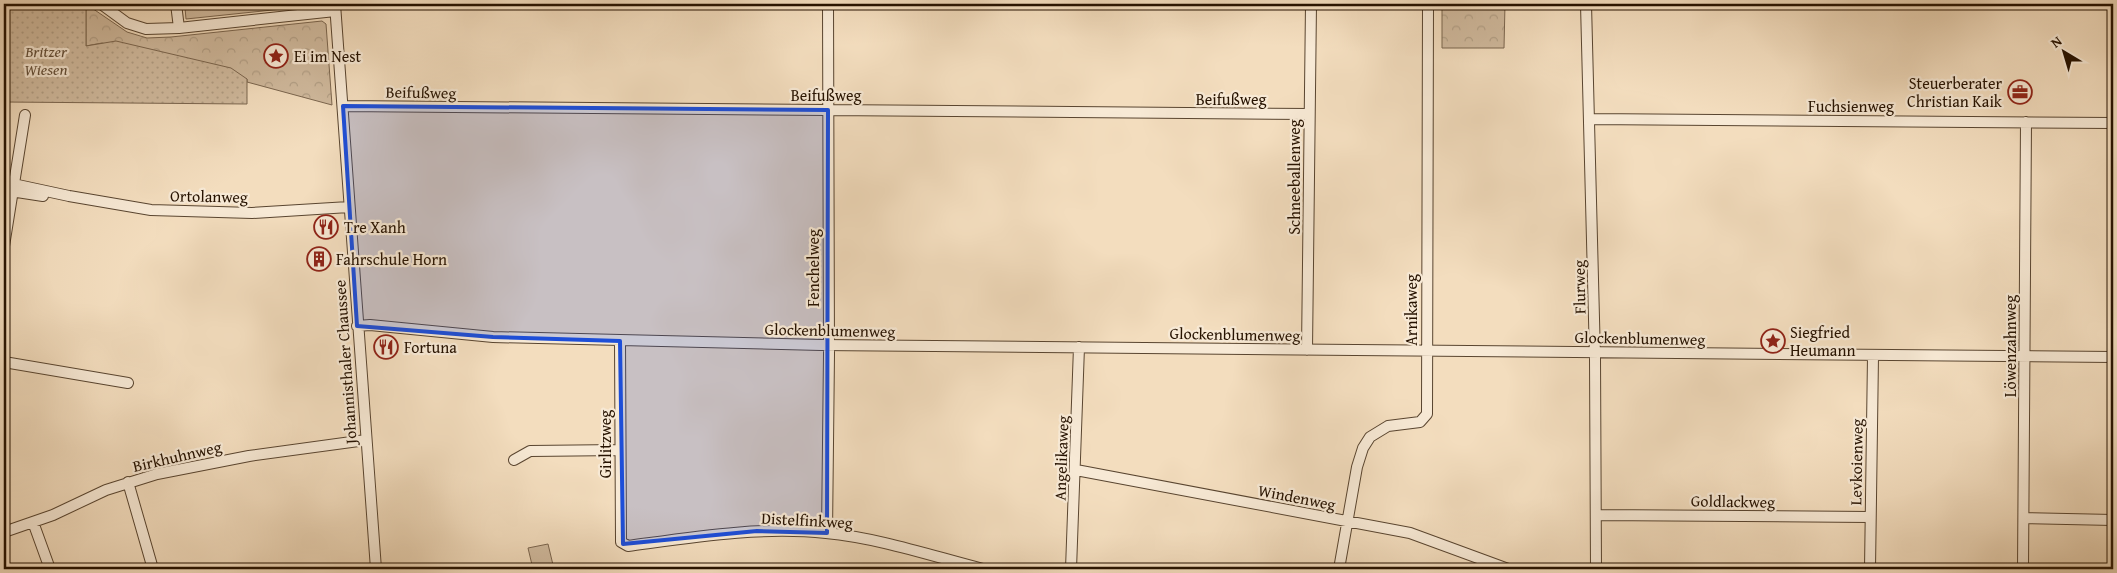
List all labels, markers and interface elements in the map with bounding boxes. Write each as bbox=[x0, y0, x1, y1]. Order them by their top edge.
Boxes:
north arrow bbox=[2040, 28, 2090, 78]
text: N bbox=[2046, 31, 2066, 53]
park label: Britzer Wiesen bbox=[24, 39, 68, 81]
place icon: Ei im Nest bbox=[263, 43, 289, 69]
place label: Ei im Nest bbox=[294, 44, 362, 68]
place label: Steuerberater Christian Kaik bbox=[1907, 71, 2003, 113]
street label: Beifußweg bbox=[385, 79, 457, 105]
office icon: Steuerberater Christian Kaik bbox=[2007, 79, 2033, 105]
street label: Beifußweg bbox=[791, 83, 861, 107]
street label: Beifußweg bbox=[1196, 87, 1266, 111]
street label: Fuchsienweg bbox=[1808, 94, 1894, 118]
street label: Schneeballenweg bbox=[1282, 119, 1306, 235]
street label: Ortolanweg bbox=[170, 183, 248, 209]
restaurant icon: Tre Xanh bbox=[313, 214, 339, 240]
place label: Tre Xanh bbox=[344, 215, 406, 239]
street label: Fenchelweg bbox=[801, 229, 825, 307]
building icon: Fahrschule Horn bbox=[306, 246, 332, 272]
place label: Fahrschule Horn bbox=[336, 247, 447, 271]
street label: Flurweg bbox=[1567, 260, 1591, 314]
street label: Arnikaweg bbox=[1399, 274, 1423, 346]
street label: Johannisthaler Chaussee bbox=[327, 279, 363, 447]
street label: Löwenzahnweg bbox=[1998, 295, 2022, 397]
street label: Glockenblumenweg bbox=[764, 317, 896, 343]
place label: Siegfried Heumann bbox=[1790, 320, 1855, 362]
street label: Glockenblumenweg bbox=[1169, 321, 1301, 347]
street label: Glockenblumenweg bbox=[1574, 325, 1706, 351]
place icon: Siegfried Heumann bbox=[1760, 328, 1786, 354]
restaurant icon: Fortuna bbox=[373, 334, 399, 360]
place label: Fortuna bbox=[404, 335, 457, 359]
street label: Girlitzweg bbox=[593, 410, 617, 478]
street label: Angelikaweg bbox=[1048, 415, 1074, 501]
street label: Levkoienweg bbox=[1843, 418, 1869, 506]
street label: Birkhuhnweg bbox=[130, 434, 224, 478]
street label: Windenweg bbox=[1256, 478, 1338, 516]
street label: Goldlackweg bbox=[1691, 488, 1775, 514]
street label: Distelfinkweg bbox=[761, 506, 853, 534]

